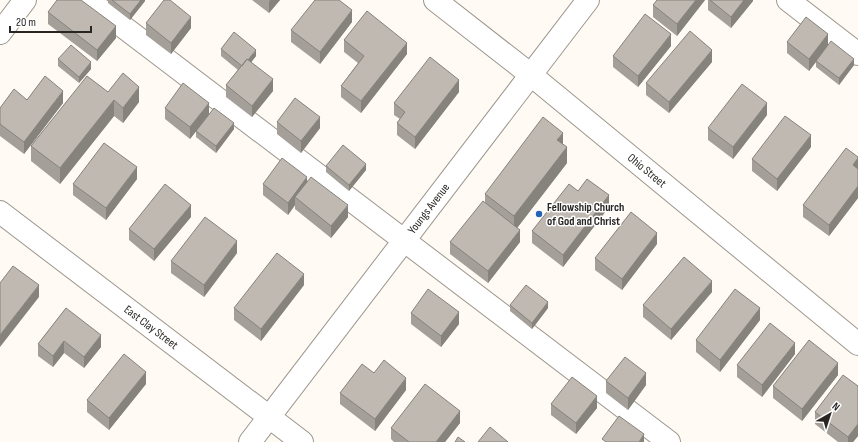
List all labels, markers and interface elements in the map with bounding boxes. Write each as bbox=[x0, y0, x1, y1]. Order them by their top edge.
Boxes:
scale bar bbox=[10, 8, 91, 34]
text: 20 m bbox=[16, 15, 36, 30]
street label: Ohio Street bbox=[624, 151, 669, 191]
street label: Youngs Avenue bbox=[405, 180, 453, 237]
place label: Fellowship Church of God and Christ bbox=[547, 200, 624, 229]
marker: Fellowship Church of God and Christ bbox=[534, 209, 544, 219]
street label: East Clay Street bbox=[121, 302, 181, 353]
north arrow bbox=[810, 394, 850, 434]
text: N bbox=[830, 400, 842, 414]

